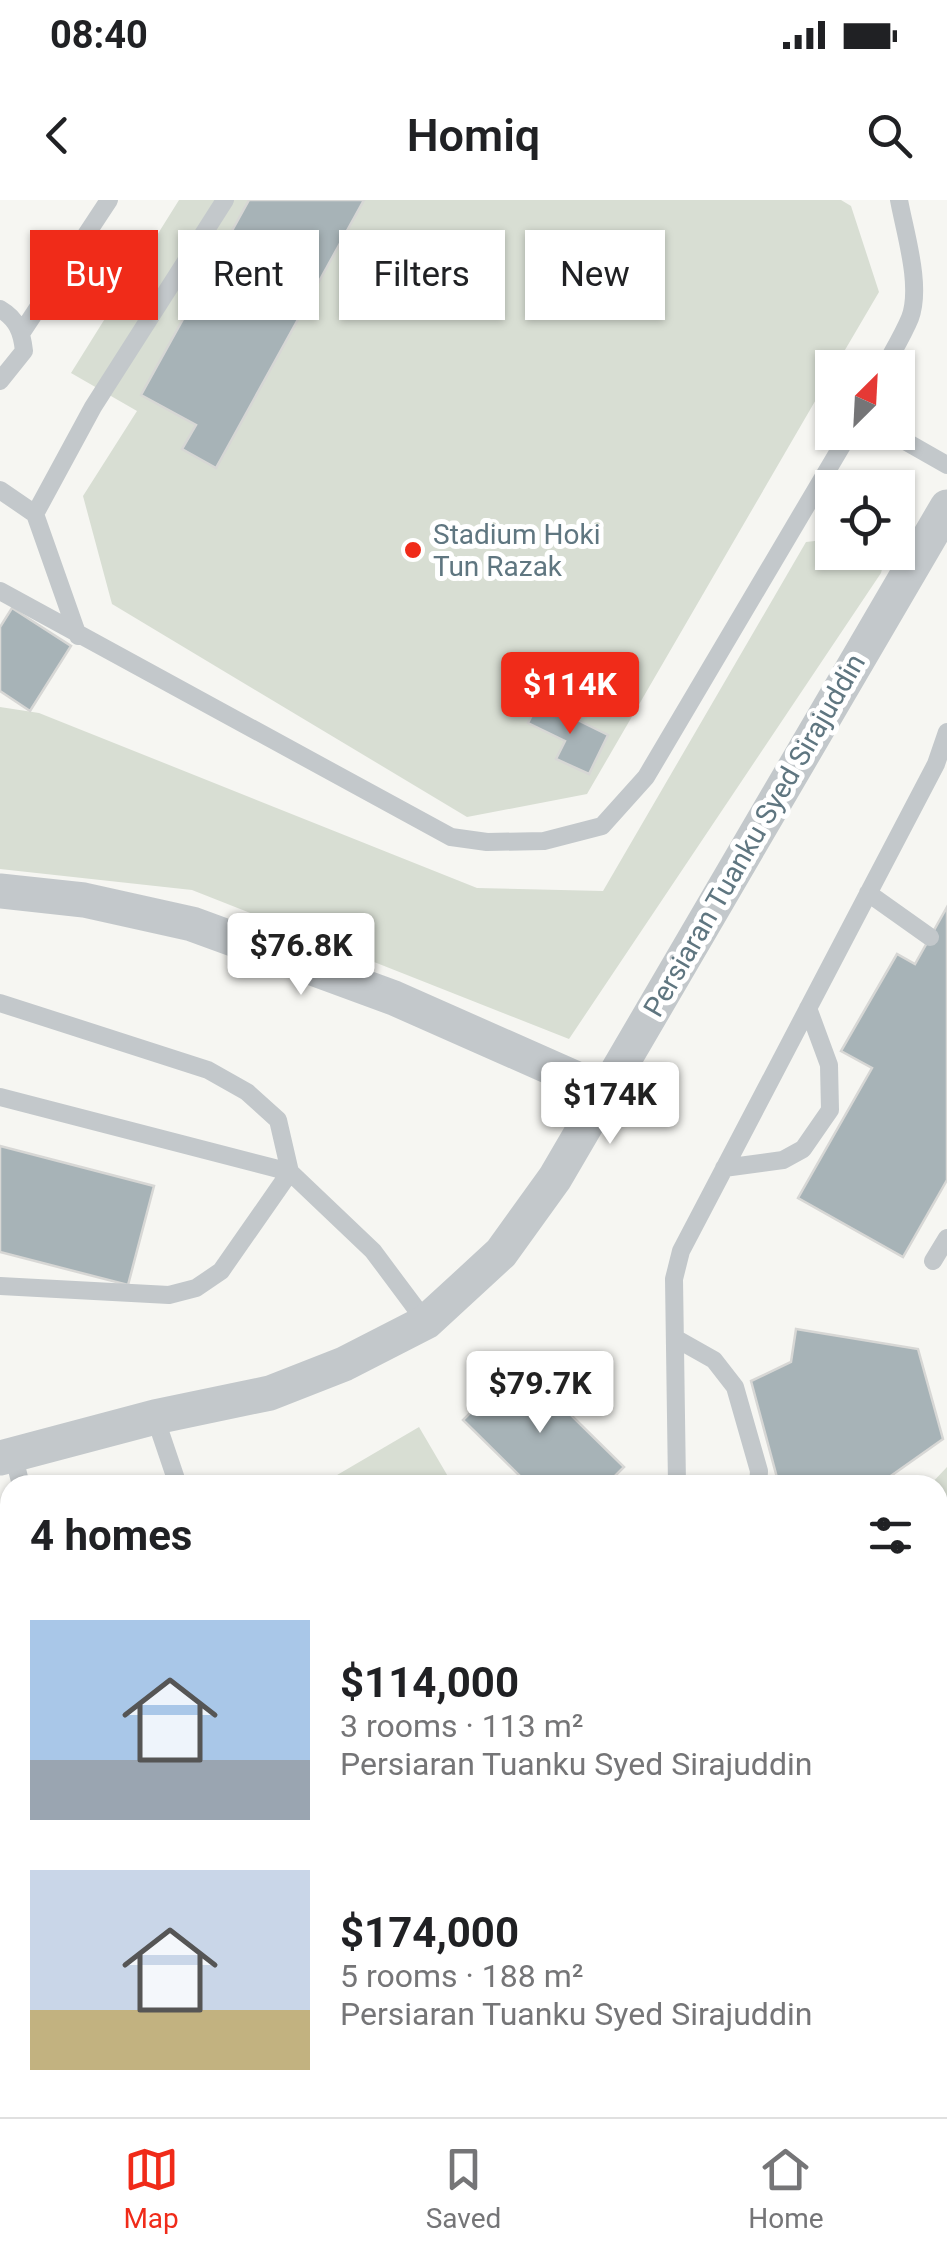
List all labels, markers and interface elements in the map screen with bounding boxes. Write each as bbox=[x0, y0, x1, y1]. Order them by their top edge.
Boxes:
text: 08:40 bbox=[50, 13, 148, 57]
icon: back bbox=[30, 108, 85, 163]
icon: search bbox=[862, 108, 917, 163]
text: Homiq bbox=[407, 109, 540, 162]
chip: Buy bbox=[30, 230, 158, 320]
chip: Rent bbox=[178, 230, 319, 320]
chip: Filters bbox=[339, 230, 505, 320]
chip: New bbox=[525, 230, 665, 320]
north arrow bbox=[815, 350, 915, 450]
map controls bbox=[815, 350, 915, 570]
button: locate bbox=[815, 470, 915, 570]
place label: Stadium Hoki Tun Razak bbox=[433, 518, 601, 583]
marker: Stadium Hoki Tun Razak bbox=[402, 539, 424, 561]
street label: Persiaran Tuanku Syed Sirajuddin bbox=[637, 648, 872, 1022]
pin: $114K bbox=[500, 652, 640, 737]
text: $114K bbox=[523, 665, 617, 703]
pin: $76.8K bbox=[220, 913, 382, 998]
text: $76.8K bbox=[249, 926, 353, 964]
pin: $174K bbox=[540, 1062, 680, 1147]
text: $174K bbox=[563, 1075, 657, 1113]
pin: $79.7K bbox=[459, 1351, 621, 1436]
text: $79.7K bbox=[488, 1364, 592, 1402]
icon: filters bbox=[863, 1508, 918, 1563]
text: 4 homes bbox=[30, 1511, 192, 1560]
text: $114,000 bbox=[340, 1658, 519, 1707]
icon: home bbox=[110, 1660, 230, 1780]
text: 3 rooms · 113 m² bbox=[340, 1707, 583, 1745]
text: Persiaran Tuanku Syed Sirajuddin bbox=[340, 1745, 812, 1783]
text: $174,000 bbox=[340, 1908, 519, 1957]
icon: home bbox=[110, 1910, 230, 2030]
text: 5 rooms · 188 m² bbox=[340, 1957, 583, 1995]
text: Persiaran Tuanku Syed Sirajuddin bbox=[340, 1995, 812, 2033]
tab: Map bbox=[123, 2142, 179, 2235]
tab: Saved bbox=[426, 2142, 501, 2235]
tab: Home bbox=[748, 2142, 824, 2235]

